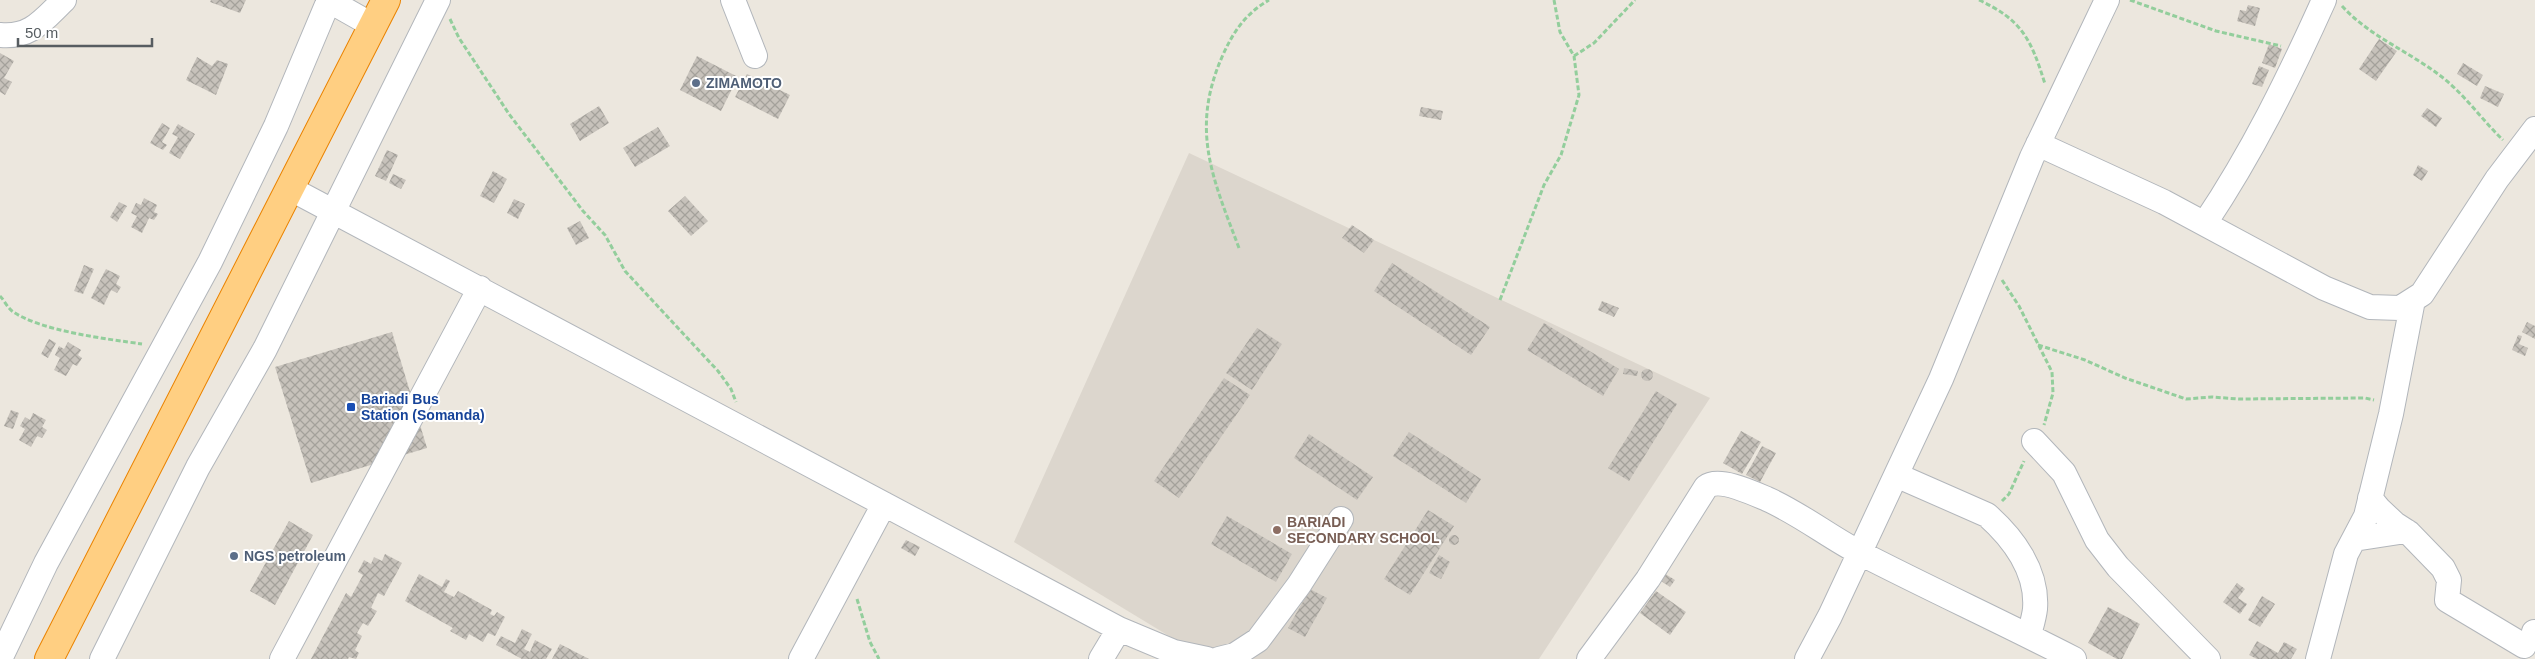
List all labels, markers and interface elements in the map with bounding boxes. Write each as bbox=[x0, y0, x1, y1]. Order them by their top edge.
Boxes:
scale bar bbox=[18, 15, 151, 47]
text: 50 m bbox=[25, 24, 58, 41]
place label: ZIMAMOTO bbox=[706, 75, 782, 91]
marker: ZIMAMOTO bbox=[690, 77, 702, 89]
place label: Bariadi Bus Station (Somanda) bbox=[361, 391, 485, 423]
marker: Bariadi Bus Station (Somanda) bbox=[345, 401, 357, 413]
place label: BARIADI SECONDARY SCHOOL bbox=[1287, 514, 1440, 546]
marker: BARIADI SECONDARY SCHOOL bbox=[1271, 524, 1283, 536]
place label: NGS petroleum bbox=[244, 548, 346, 564]
marker: NGS petroleum bbox=[228, 550, 240, 562]

